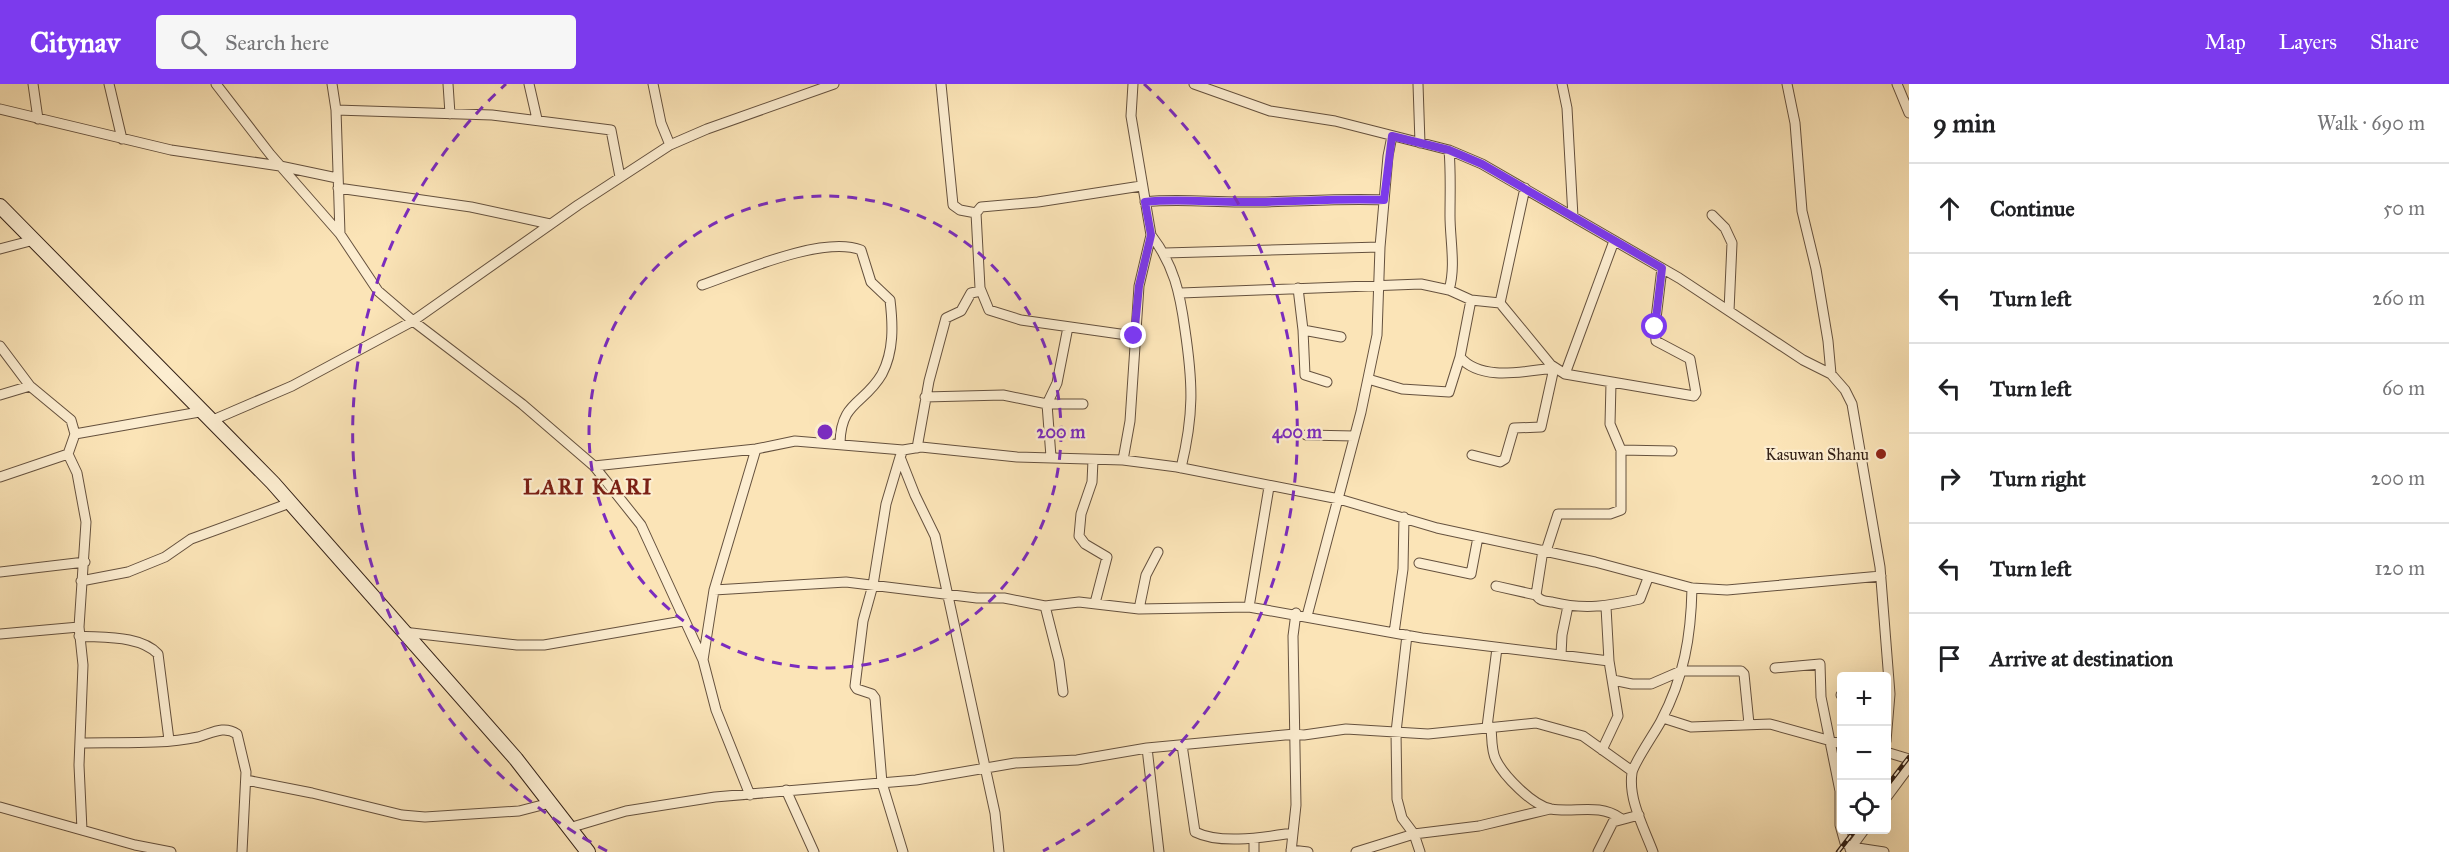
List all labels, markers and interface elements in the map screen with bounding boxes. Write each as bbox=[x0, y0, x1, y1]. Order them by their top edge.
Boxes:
search box bbox=[156, 15, 576, 69]
text: Citynav bbox=[30, 25, 120, 60]
icon: search bbox=[177, 26, 210, 59]
text: Search here bbox=[225, 29, 329, 56]
text: Map bbox=[2205, 29, 2246, 55]
text: Layers bbox=[2279, 29, 2337, 55]
text: Share bbox=[2370, 29, 2419, 55]
text: 9 min bbox=[1933, 107, 1996, 139]
text: Walk · 690 m bbox=[2317, 111, 2425, 135]
icon: ahead bbox=[1933, 192, 1966, 225]
text: Continue bbox=[1990, 195, 2075, 222]
text: 50 m bbox=[2383, 196, 2425, 220]
icon: left bbox=[1933, 282, 1966, 315]
text: Turn left bbox=[1990, 285, 2072, 312]
text: 260 m bbox=[2372, 286, 2425, 310]
route start bbox=[1641, 313, 1667, 339]
route end bbox=[1120, 322, 1146, 348]
icon: left bbox=[1933, 372, 1966, 405]
text: Turn left bbox=[1990, 375, 2072, 402]
text: 60 m bbox=[2382, 376, 2425, 400]
text: 200 m bbox=[1037, 421, 1086, 443]
text: 400 m bbox=[1272, 421, 1323, 444]
centre of rings bbox=[815, 422, 835, 442]
place label: Kasuwan Shanu bbox=[1765, 445, 1869, 464]
marker: Kasuwan Shanu bbox=[1874, 447, 1888, 461]
icon: right bbox=[1933, 462, 1966, 495]
text: Turn right bbox=[1990, 465, 2086, 492]
text: 200 m bbox=[2371, 466, 2425, 490]
district label: LARI KARI bbox=[523, 473, 653, 500]
icon: left bbox=[1933, 552, 1966, 585]
text: Turn left bbox=[1990, 555, 2072, 582]
text: 120 m bbox=[2374, 556, 2425, 580]
icon: arrive bbox=[1933, 642, 1966, 675]
text: Arrive at destination bbox=[1990, 645, 2173, 672]
map controls bbox=[1837, 672, 1891, 834]
button: + bbox=[1837, 672, 1891, 726]
button: − bbox=[1837, 726, 1891, 780]
button: locate bbox=[1837, 780, 1891, 834]

